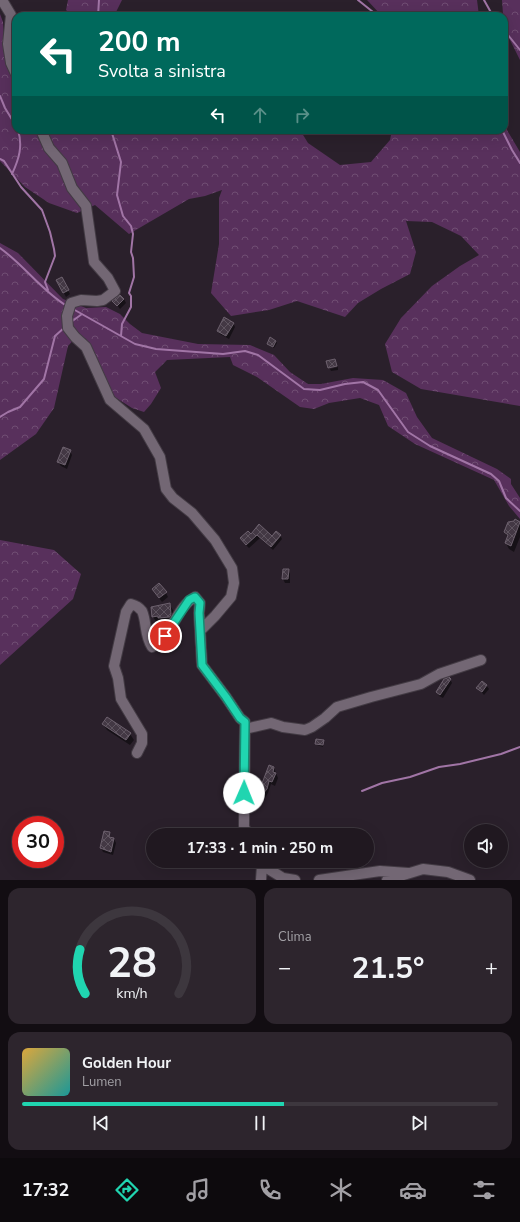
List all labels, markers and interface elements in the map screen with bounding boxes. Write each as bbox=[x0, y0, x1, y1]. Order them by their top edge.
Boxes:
text: 200 m bbox=[98, 23, 181, 61]
icon: left bbox=[32, 28, 84, 80]
text: Svolta a sinistra bbox=[98, 59, 226, 83]
icon: left bbox=[207, 104, 229, 126]
icon: ahead bbox=[249, 104, 271, 126]
icon: right bbox=[291, 104, 313, 126]
pin bbox=[148, 619, 182, 653]
icon: arrive bbox=[154, 625, 176, 647]
position arrow bbox=[223, 772, 265, 814]
speed limit sign: 30 bbox=[12, 816, 64, 868]
map controls bbox=[464, 824, 508, 868]
button: sound bbox=[464, 824, 508, 868]
text: 17:33 · 1 min · 250 m bbox=[187, 838, 333, 858]
text: Clima bbox=[278, 928, 312, 946]
text: 28 bbox=[107, 935, 157, 992]
text: 21.5° bbox=[352, 948, 424, 989]
text: − bbox=[278, 953, 291, 983]
text: + bbox=[485, 953, 498, 983]
text: km/h bbox=[116, 984, 148, 1003]
text: Golden Hour bbox=[82, 1053, 171, 1073]
text: Lumen bbox=[82, 1073, 122, 1091]
icon: previous bbox=[90, 1112, 112, 1134]
icon: pause bbox=[249, 1112, 271, 1134]
icon: next bbox=[408, 1112, 430, 1134]
icon: directions bbox=[113, 1176, 141, 1204]
icon: music bbox=[184, 1176, 212, 1204]
icon: phone bbox=[256, 1176, 284, 1204]
icon: climate bbox=[327, 1176, 355, 1204]
icon: car bbox=[399, 1176, 427, 1204]
icon: filters bbox=[470, 1176, 498, 1204]
text: 17:32 bbox=[22, 1178, 69, 1202]

